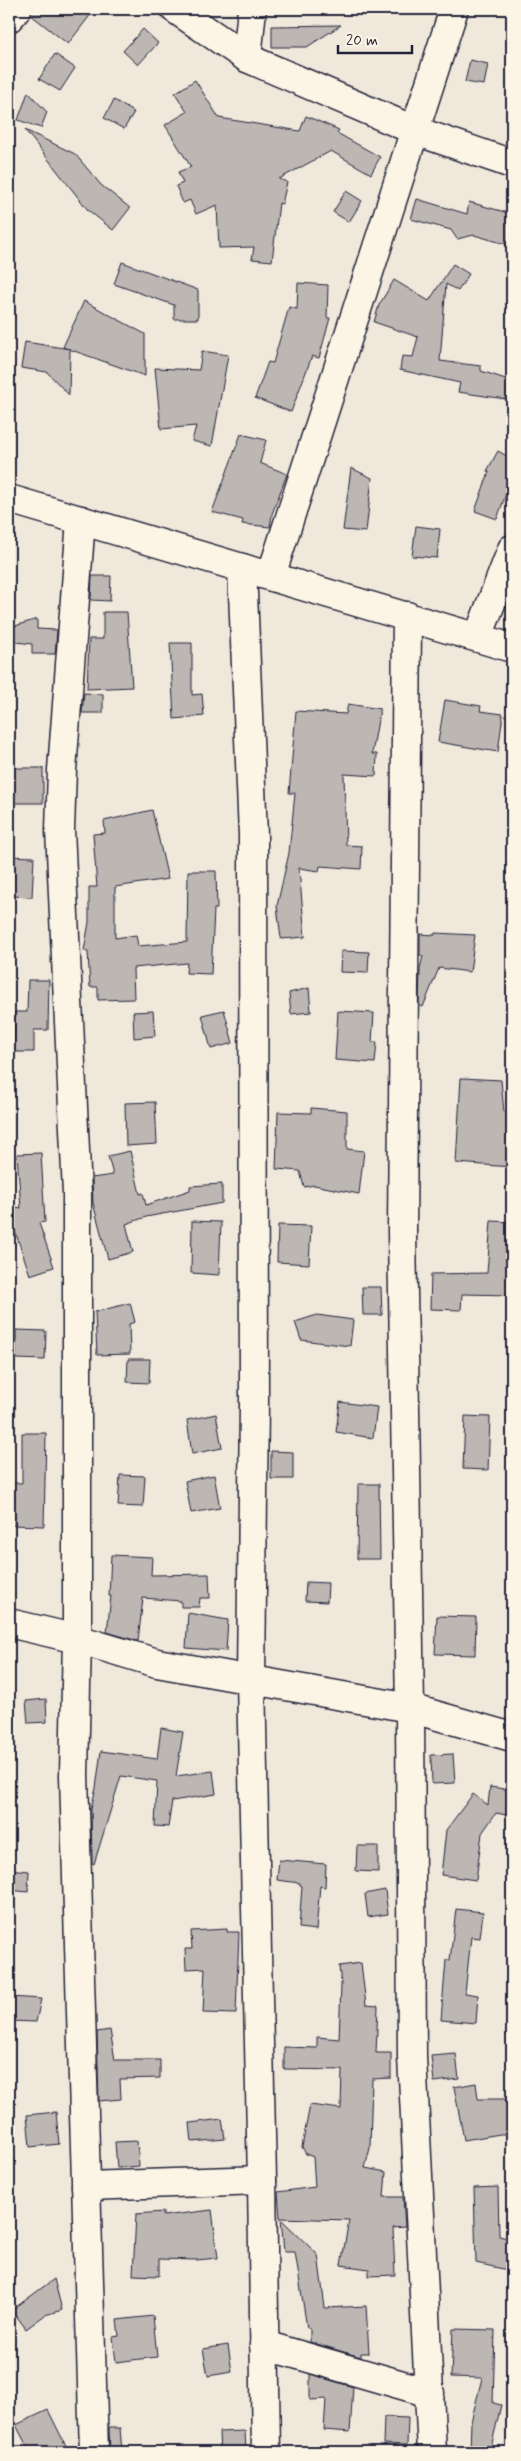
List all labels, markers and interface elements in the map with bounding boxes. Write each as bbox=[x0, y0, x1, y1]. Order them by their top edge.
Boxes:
scale bar bbox=[338, 22, 412, 54]
text: 20 m bbox=[346, 31, 378, 51]

